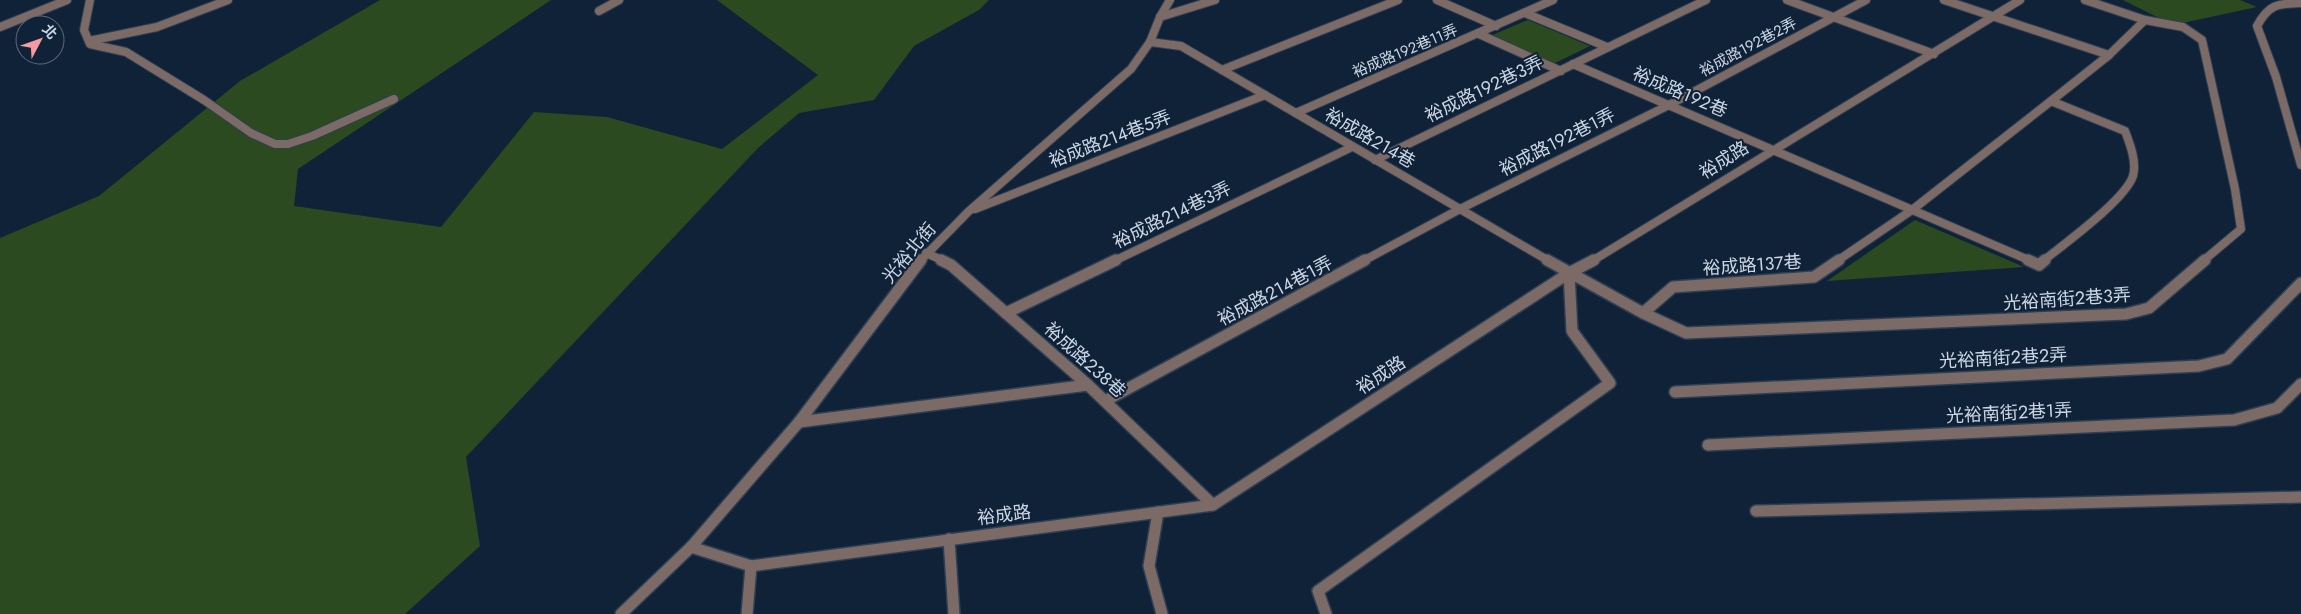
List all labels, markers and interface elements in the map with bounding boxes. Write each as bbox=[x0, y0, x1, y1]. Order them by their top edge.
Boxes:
street label: 裕成路192巷2弄 bbox=[1695, 12, 1801, 82]
north arrow bbox=[15, 15, 65, 65]
street label: 裕成路192巷11弄 bbox=[1349, 19, 1461, 83]
text: 北 bbox=[38, 20, 62, 43]
street label: 裕成路192巷3弄 bbox=[1421, 49, 1547, 129]
street label: 裕成路192巷 bbox=[1629, 60, 1731, 124]
street label: 裕成路214巷 bbox=[1320, 102, 1420, 174]
street label: 裕成路192巷1弄 bbox=[1495, 102, 1619, 182]
street label: 裕成路214巷5弄 bbox=[1045, 104, 1175, 174]
street label: 裕成路 bbox=[1694, 135, 1754, 185]
street label: 裕成路214巷3弄 bbox=[1108, 175, 1236, 255]
street label: 光裕北街 bbox=[876, 217, 942, 289]
street label: 裕成路137巷 bbox=[1702, 249, 1802, 281]
street label: 裕成路214巷1弄 bbox=[1213, 250, 1337, 332]
street label: 光裕南街2巷3弄 bbox=[2002, 282, 2132, 316]
street label: 裕成路238巷 bbox=[1038, 316, 1132, 404]
street label: 光裕南街2巷2弄 bbox=[1938, 342, 2068, 374]
street label: 裕成路 bbox=[1351, 349, 1411, 401]
street label: 光裕南街2巷1弄 bbox=[1945, 397, 2073, 429]
street label: 裕成路 bbox=[976, 499, 1032, 531]

